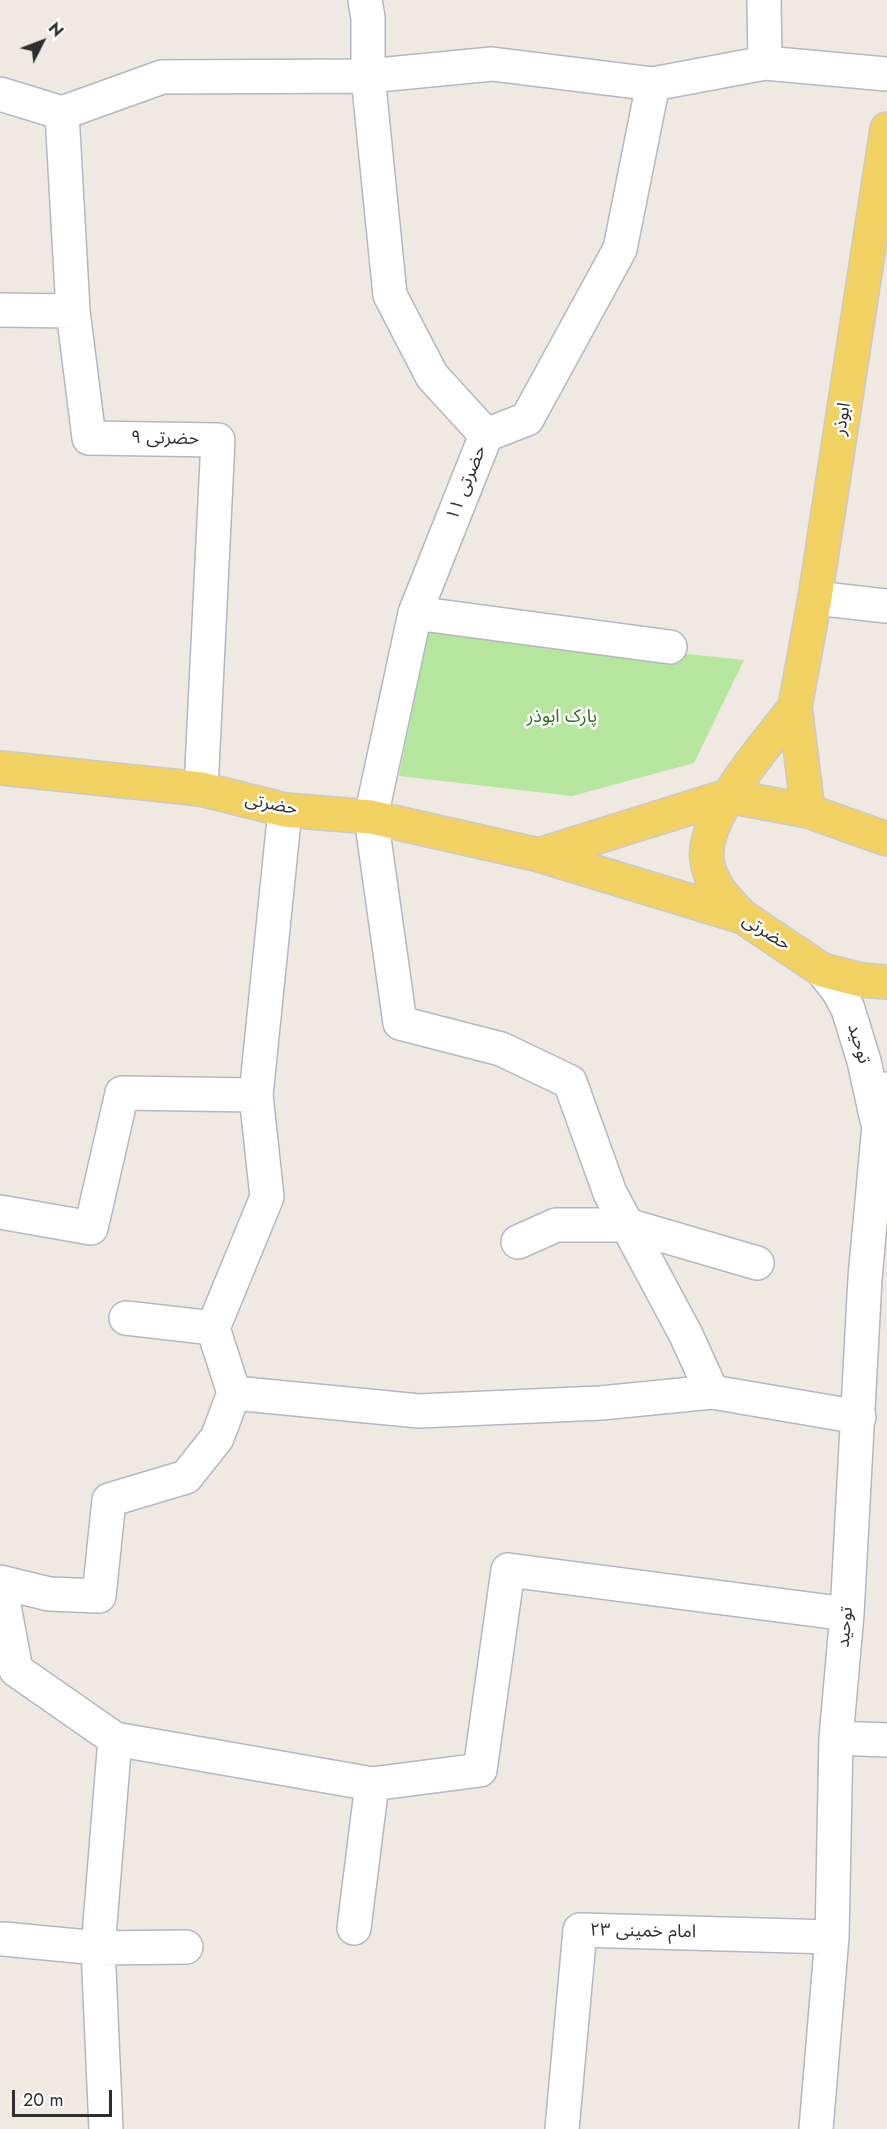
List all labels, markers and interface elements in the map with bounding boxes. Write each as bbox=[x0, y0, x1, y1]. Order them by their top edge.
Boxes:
north arrow bbox=[12, 12, 72, 72]
text: N bbox=[43, 17, 69, 42]
street label: ابوذر bbox=[830, 401, 856, 437]
street label: حضرتی ۹ bbox=[131, 428, 199, 450]
street label: حضرتی ۱۱ bbox=[442, 442, 492, 524]
park label: پارک ابوذر bbox=[527, 707, 597, 729]
street label: حضرتی bbox=[243, 789, 299, 821]
street label: حضرتی bbox=[738, 910, 794, 956]
street label: توحید bbox=[842, 1021, 874, 1067]
street label: توحید bbox=[833, 1606, 859, 1648]
street label: امام خمینی ۲۳ bbox=[590, 1920, 696, 1944]
scale bar bbox=[15, 2078, 116, 2116]
text: 20 m bbox=[23, 2087, 63, 2113]

